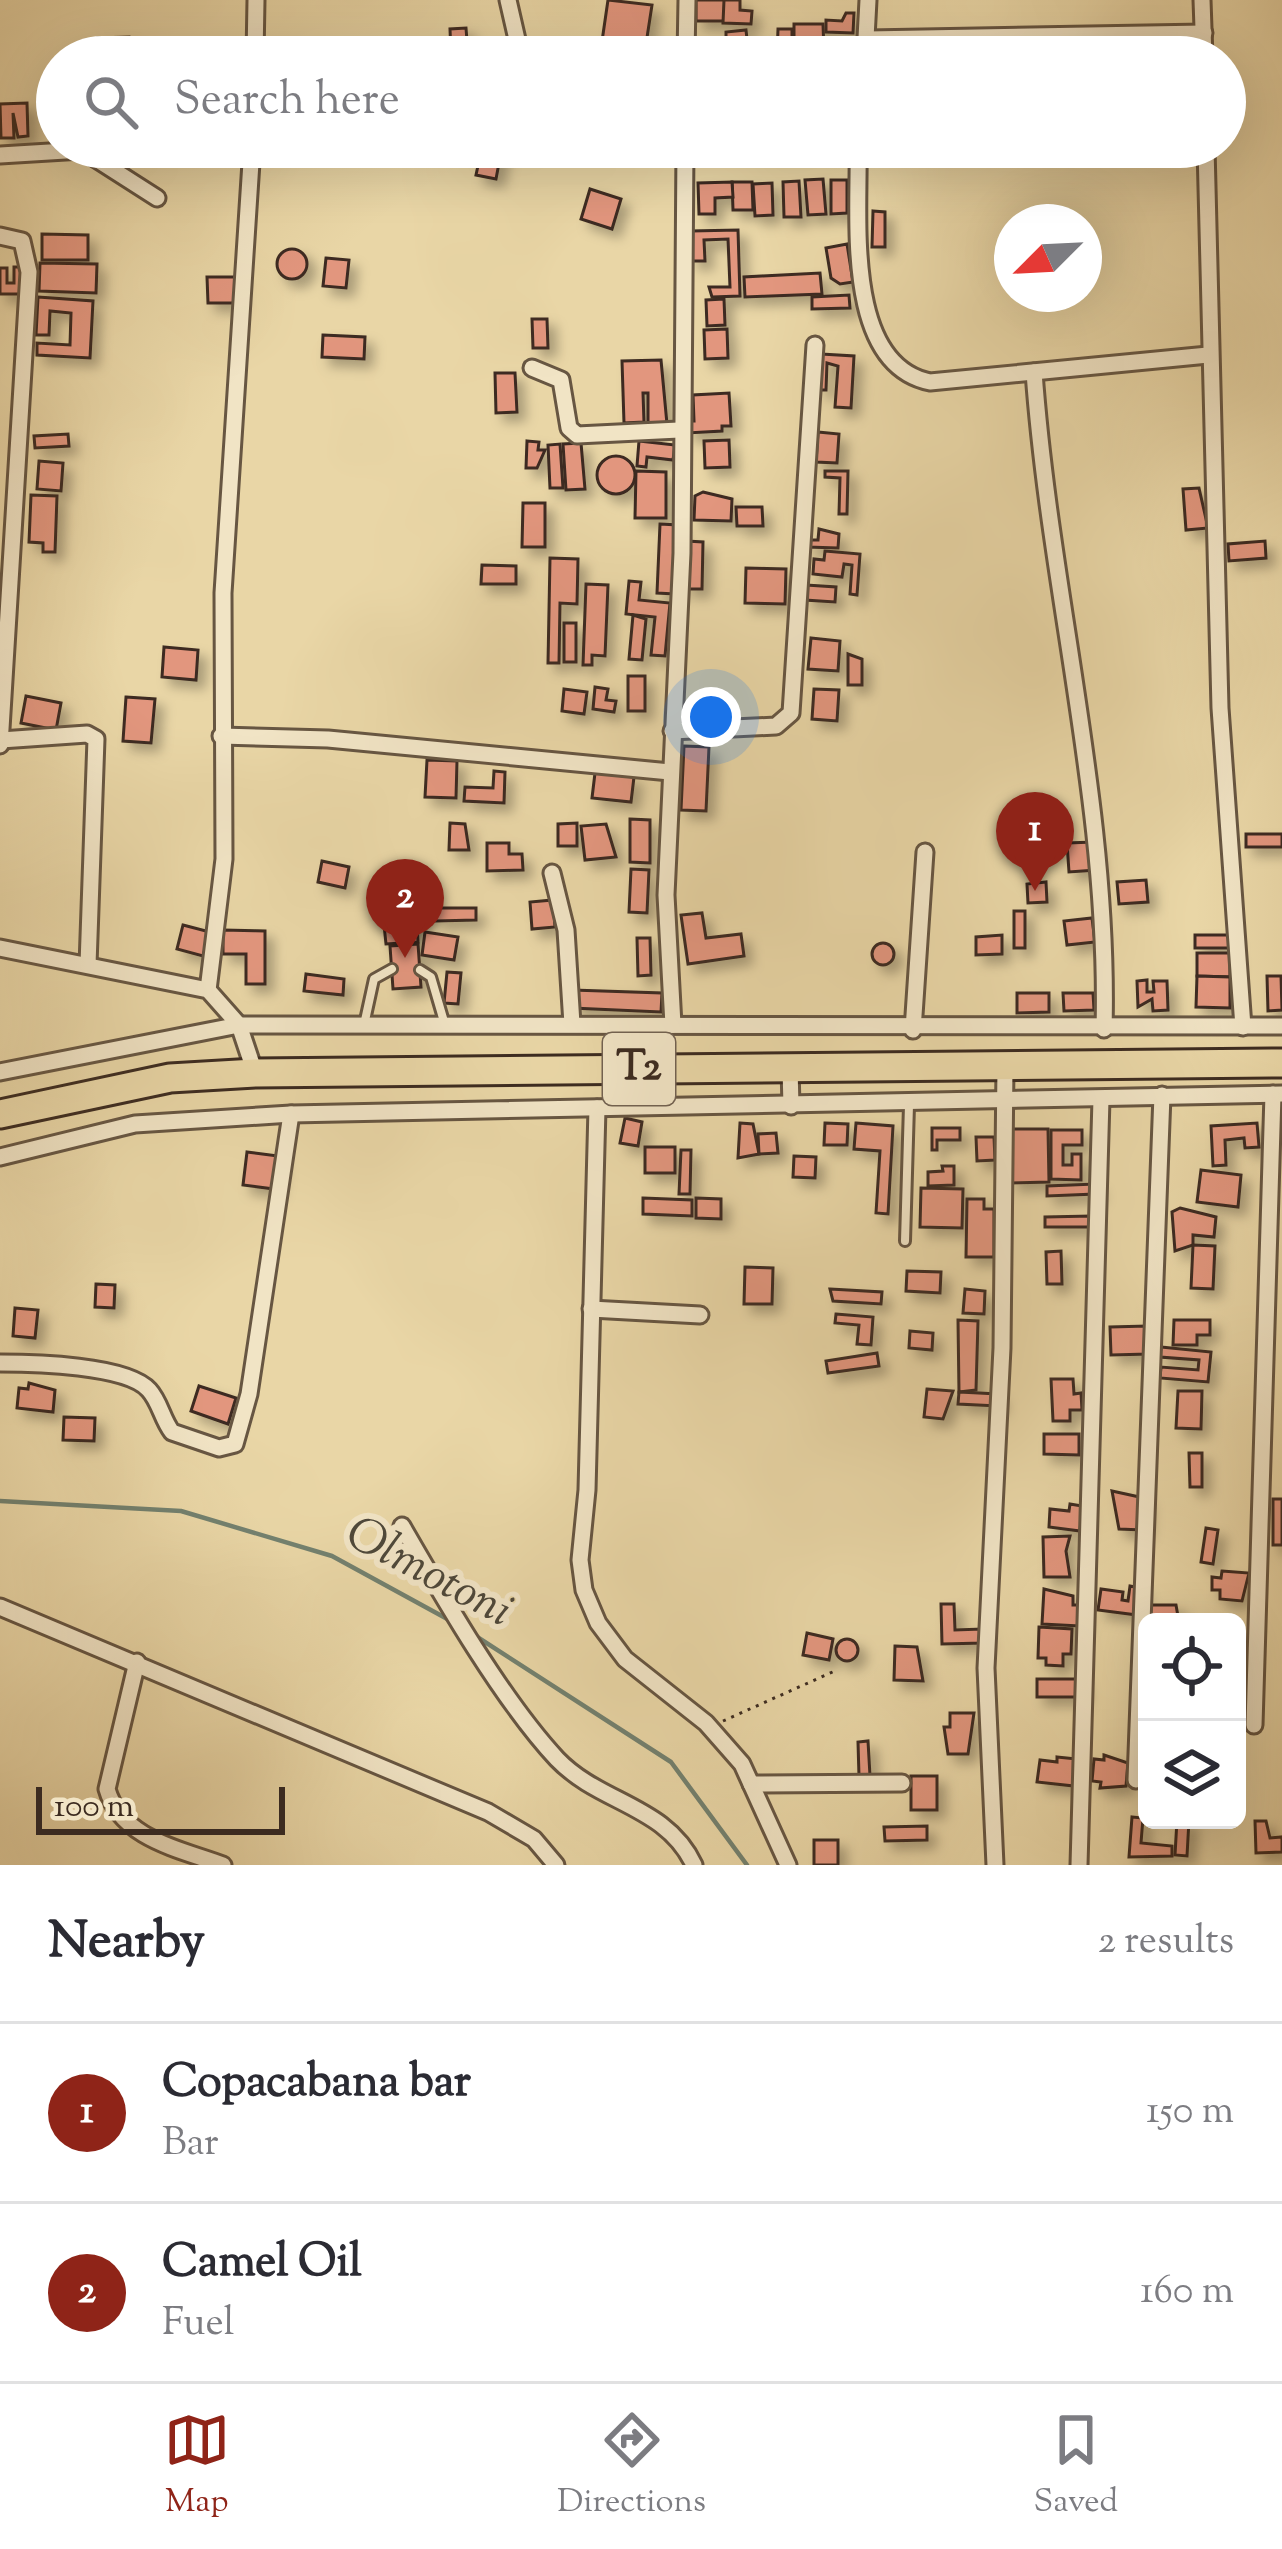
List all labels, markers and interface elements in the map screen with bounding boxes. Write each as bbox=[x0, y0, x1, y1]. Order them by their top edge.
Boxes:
search box bbox=[36, 36, 1246, 168]
icon: search bbox=[78, 69, 144, 135]
text: Search here bbox=[174, 70, 400, 135]
north arrow bbox=[994, 204, 1102, 312]
your location bbox=[681, 687, 741, 747]
pin: 1 bbox=[996, 792, 1074, 891]
pin: 2 bbox=[366, 859, 444, 958]
road number: T2 bbox=[603, 1033, 675, 1105]
water label: Olmotoni bbox=[332, 1501, 524, 1647]
map controls bbox=[1138, 1613, 1246, 1829]
button: locate bbox=[1138, 1613, 1246, 1721]
button: layers bbox=[1138, 1721, 1246, 1829]
scale bar bbox=[36, 1781, 285, 1834]
text: 100 m bbox=[54, 1784, 134, 1832]
text: Nearby bbox=[48, 1907, 205, 1980]
text: 2 results bbox=[1098, 1915, 1234, 1971]
text: Copacabana bar bbox=[162, 2052, 471, 2117]
text: 1 bbox=[80, 2085, 94, 2141]
text: 150 m bbox=[1146, 2085, 1234, 2141]
text: Bar bbox=[162, 2117, 219, 2173]
text: Camel Oil bbox=[162, 2232, 362, 2297]
text: 2 bbox=[78, 2265, 96, 2321]
text: 160 m bbox=[1140, 2265, 1234, 2321]
text: Fuel bbox=[162, 2297, 234, 2353]
tab: Map bbox=[164, 2407, 230, 2527]
tab: Directions bbox=[557, 2407, 706, 2527]
tab: Saved bbox=[1034, 2407, 1118, 2527]

